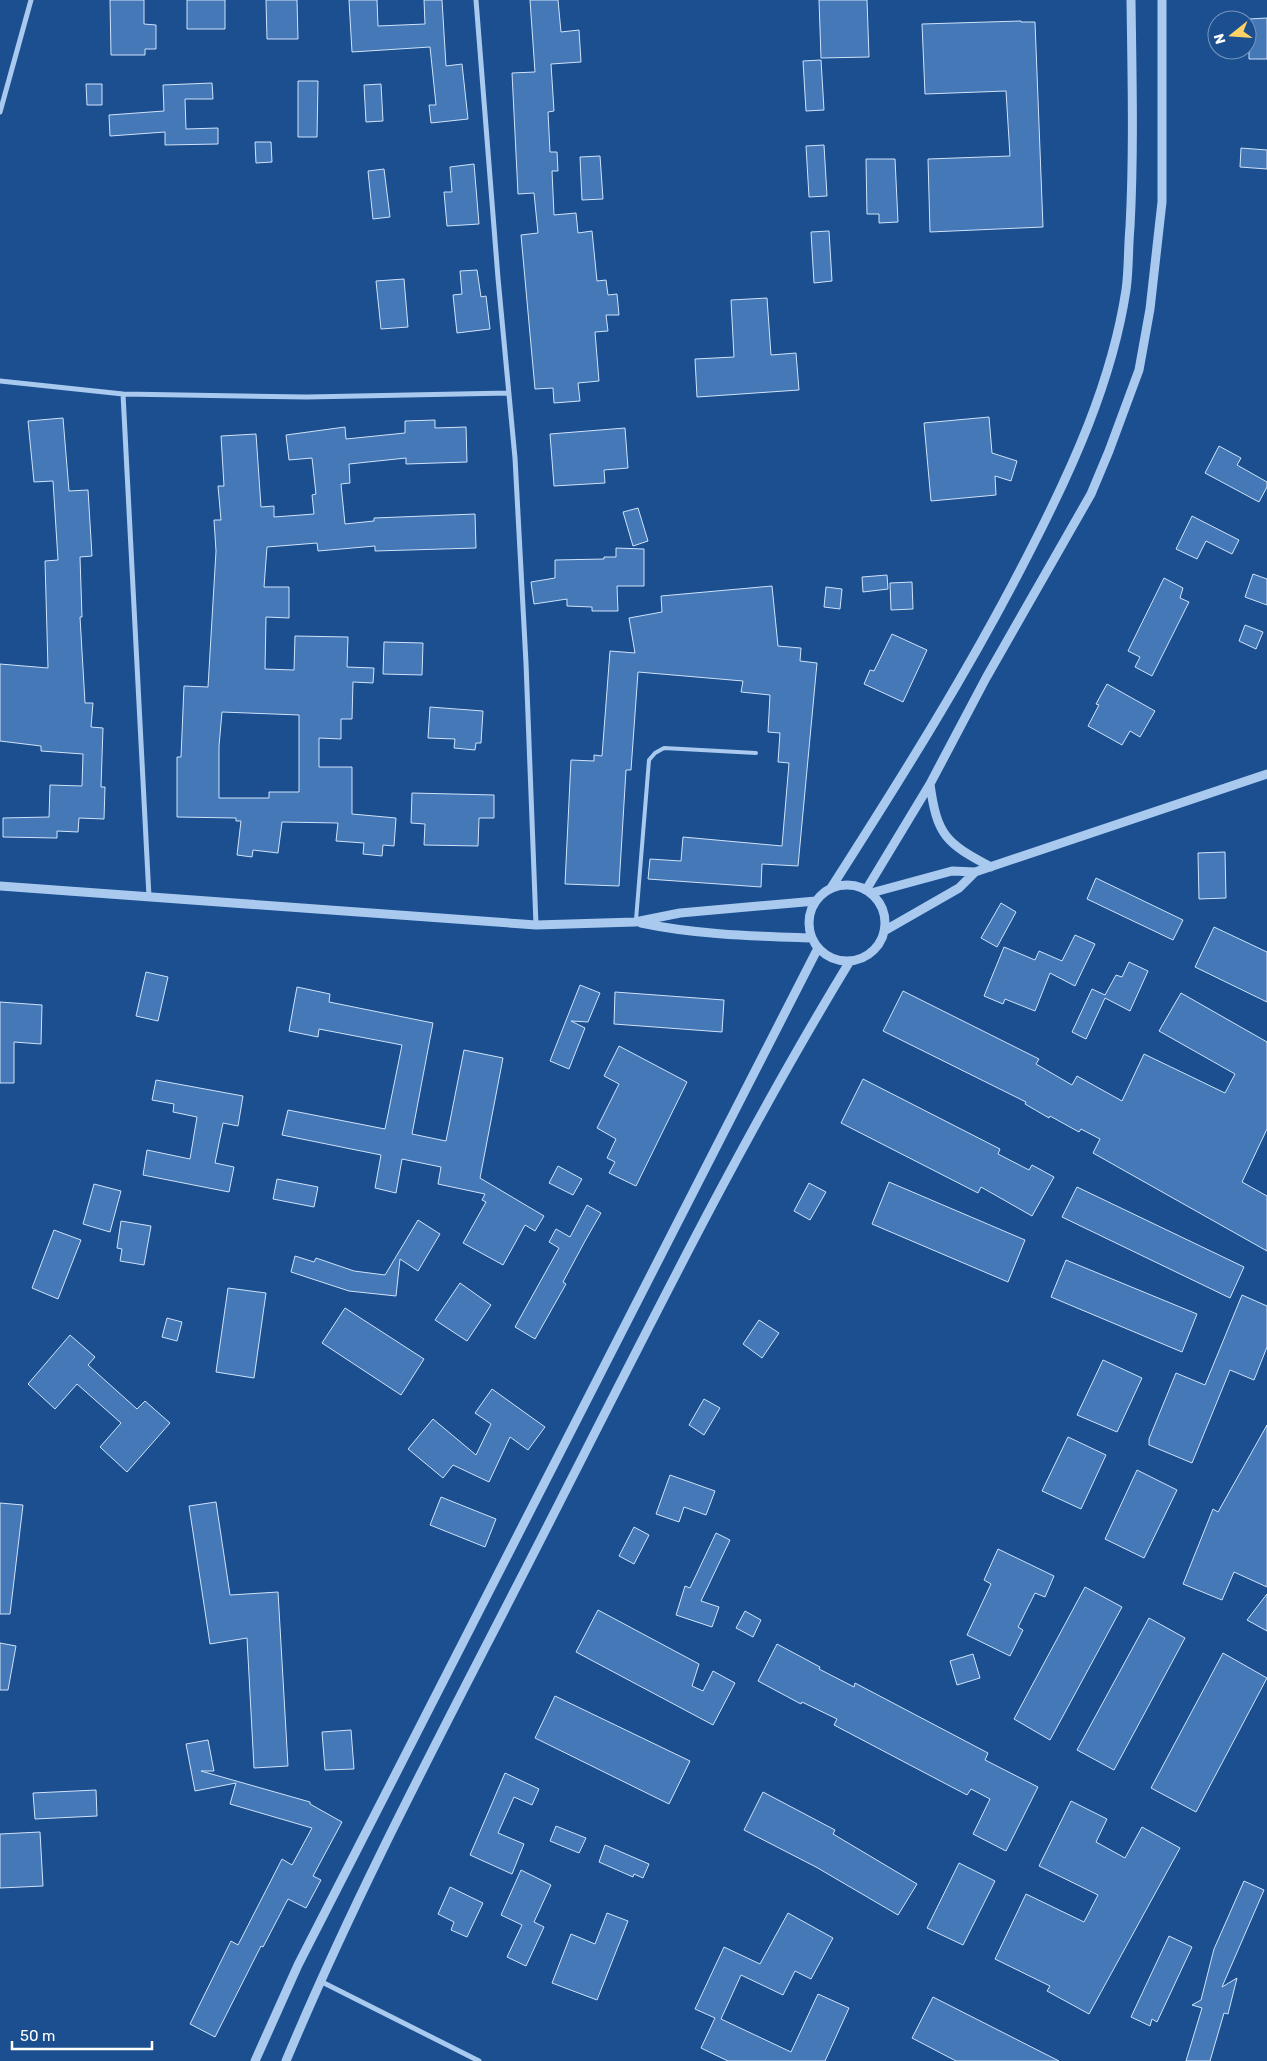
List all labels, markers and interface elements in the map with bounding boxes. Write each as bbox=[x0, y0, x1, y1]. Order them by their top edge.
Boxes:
north arrow bbox=[1207, 10, 1257, 60]
text: N bbox=[1210, 31, 1230, 46]
scale bar bbox=[12, 2018, 152, 2050]
text: 50 m bbox=[20, 2027, 55, 2045]

